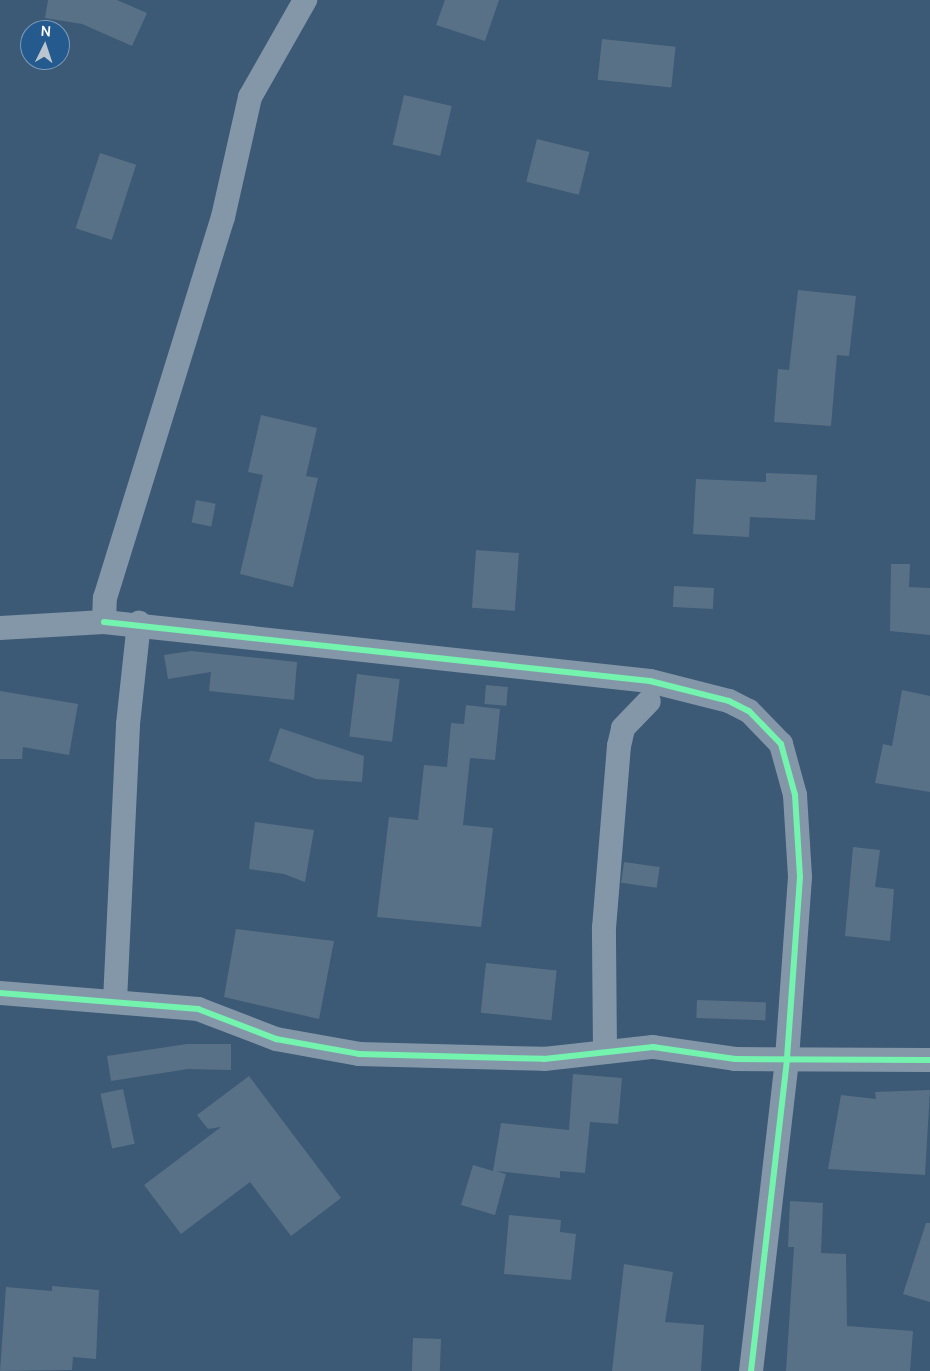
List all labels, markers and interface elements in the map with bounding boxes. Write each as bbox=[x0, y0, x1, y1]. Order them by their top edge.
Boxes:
north arrow bbox=[20, 20, 70, 70]
text: N bbox=[40, 21, 52, 40]

